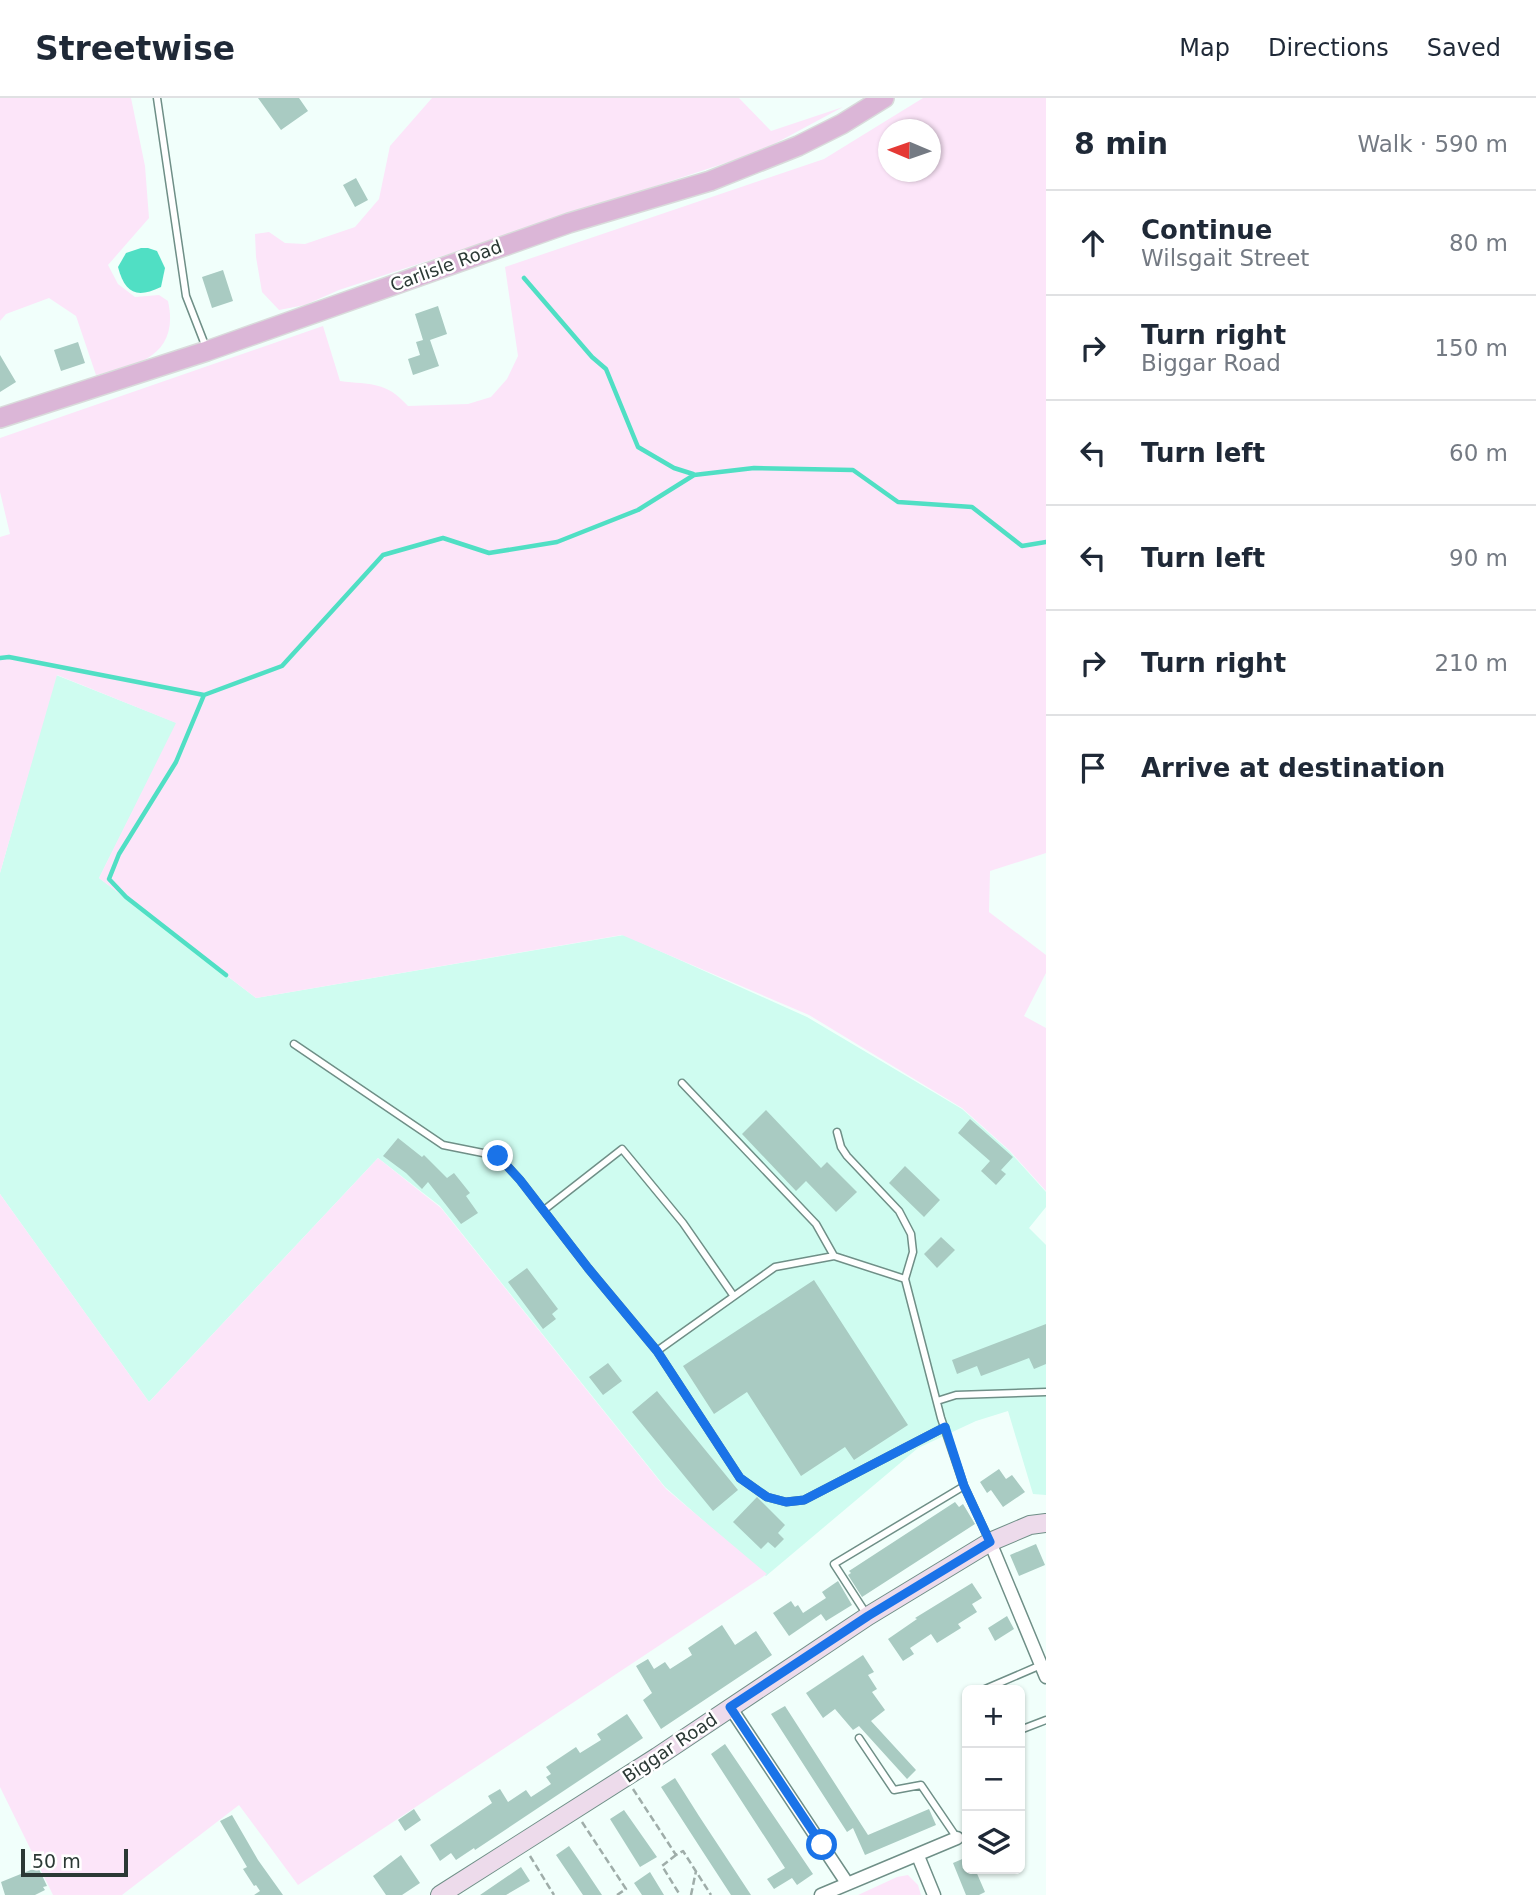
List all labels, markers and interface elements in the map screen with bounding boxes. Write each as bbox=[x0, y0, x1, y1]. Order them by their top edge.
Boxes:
text: Streetwise bbox=[35, 29, 235, 68]
text: Map bbox=[1179, 34, 1230, 62]
text: Directions bbox=[1268, 34, 1389, 62]
text: Saved bbox=[1427, 34, 1501, 62]
north arrow bbox=[878, 119, 941, 182]
text: 8 min bbox=[1074, 126, 1168, 161]
text: Walk · 590 m bbox=[1357, 131, 1508, 157]
text: Continue bbox=[1141, 215, 1272, 245]
icon: ahead bbox=[1074, 224, 1112, 262]
text: 80 m bbox=[1449, 230, 1508, 256]
street label: Carlisle Road bbox=[387, 236, 505, 295]
text: Wilsgait Street bbox=[1141, 245, 1309, 271]
text: Turn right bbox=[1141, 320, 1286, 350]
icon: right bbox=[1074, 329, 1112, 367]
text: 150 m bbox=[1434, 335, 1508, 361]
text: Biggar Road bbox=[1141, 350, 1281, 376]
icon: left bbox=[1074, 434, 1112, 472]
text: Turn left bbox=[1141, 438, 1265, 468]
text: 60 m bbox=[1449, 440, 1508, 466]
icon: left bbox=[1074, 539, 1112, 577]
text: Turn left bbox=[1141, 543, 1265, 573]
text: 90 m bbox=[1449, 545, 1508, 571]
icon: right bbox=[1074, 644, 1112, 682]
text: Turn right bbox=[1141, 648, 1286, 678]
text: 210 m bbox=[1434, 650, 1508, 676]
icon: arrive bbox=[1074, 749, 1112, 787]
text: Arrive at destination bbox=[1141, 753, 1445, 783]
route end bbox=[482, 1140, 513, 1171]
map controls bbox=[962, 1685, 1025, 1874]
button: + bbox=[962, 1685, 1025, 1748]
street label: Biggar Road bbox=[618, 1708, 721, 1787]
button: − bbox=[962, 1748, 1025, 1811]
button: layers bbox=[962, 1811, 1025, 1874]
route start bbox=[806, 1829, 837, 1860]
scale bar bbox=[21, 1846, 128, 1878]
text: 50 m bbox=[32, 1850, 81, 1872]

